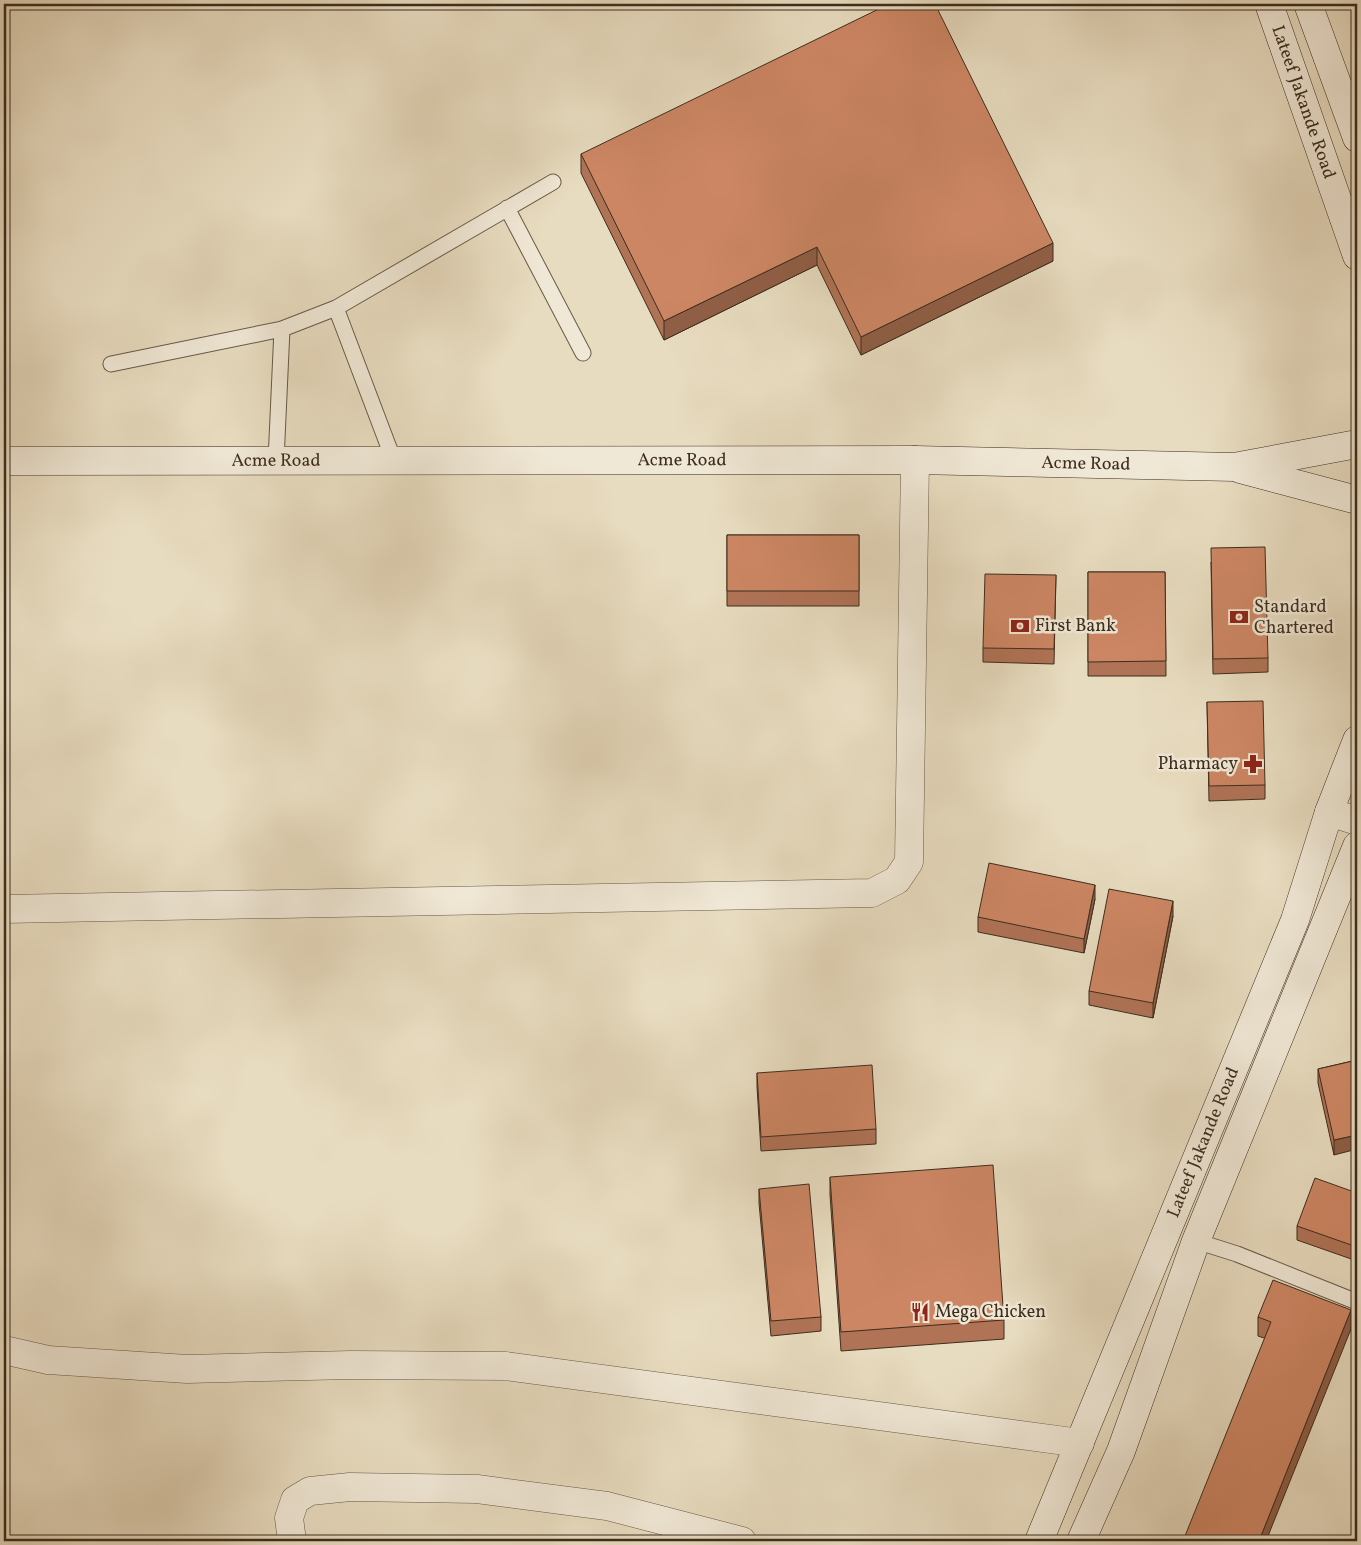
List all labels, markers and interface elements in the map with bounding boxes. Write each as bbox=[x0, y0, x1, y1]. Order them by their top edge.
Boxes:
street label: Lateef Jakande Road bbox=[1265, 22, 1342, 182]
street label: Acme Road bbox=[231, 448, 321, 473]
street label: Acme Road bbox=[637, 448, 727, 473]
street label: Acme Road bbox=[1041, 450, 1131, 477]
place label: Standard Chartered bbox=[1254, 595, 1334, 641]
bank icon: Standard Chartered bbox=[1228, 606, 1250, 628]
place label: First Bank bbox=[1035, 614, 1116, 639]
bank icon: First Bank bbox=[1009, 615, 1031, 637]
place label: Pharmacy bbox=[1158, 752, 1238, 777]
pharmacy icon: Pharmacy bbox=[1242, 753, 1264, 775]
street label: Lateef Jakande Road bbox=[1161, 1063, 1246, 1222]
place label: Mega Chicken bbox=[935, 1300, 1046, 1325]
restaurant icon: Mega Chicken bbox=[909, 1301, 931, 1323]

